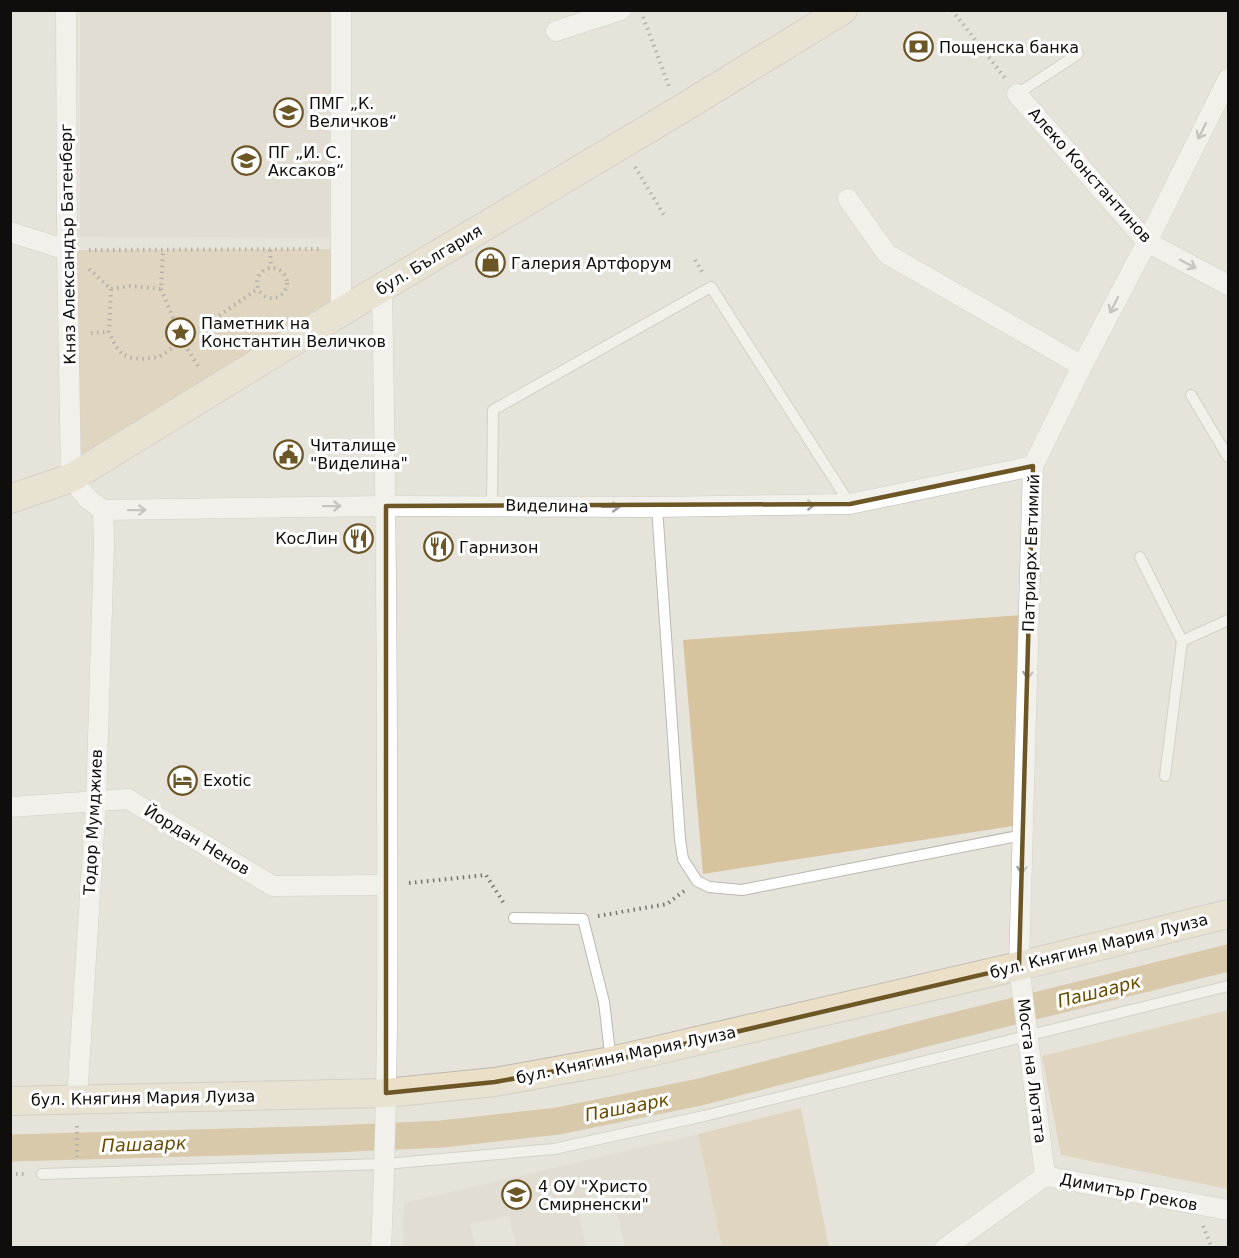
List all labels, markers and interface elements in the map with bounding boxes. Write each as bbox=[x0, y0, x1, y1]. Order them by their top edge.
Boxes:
bank icon: Пощенска банка bbox=[902, 31, 934, 63]
place label: Пощенска банка bbox=[939, 38, 1079, 57]
place label: ПМГ „К. Величков“ bbox=[309, 94, 397, 131]
school or university icon: ПМГ „К. Величков“ bbox=[272, 96, 304, 128]
street label: Алеко Константинов bbox=[1024, 104, 1156, 246]
one-way arrow bbox=[1196, 122, 1208, 140]
street label: Княз Александър Батенберг bbox=[56, 123, 80, 365]
place label: ПГ „И. С. Аксаков“ bbox=[268, 143, 344, 180]
school or university icon: ПГ „И. С. Аксаков“ bbox=[231, 145, 263, 177]
street label: бул. България bbox=[372, 221, 486, 299]
shop icon: Галерия Артфорум bbox=[474, 247, 506, 279]
place label: Галерия Артфорум bbox=[511, 254, 671, 273]
one-way arrow bbox=[1178, 259, 1196, 270]
one-way arrow bbox=[1108, 296, 1120, 313]
place label: Паметник на Константин Величков bbox=[201, 314, 386, 351]
place icon: Паметник на Константин Величков bbox=[164, 316, 196, 348]
place label: Читалище "Виделина" bbox=[310, 436, 408, 473]
public building icon: Читалище "Виделина" bbox=[273, 438, 305, 470]
street label: Патриарх Евтимий bbox=[1019, 474, 1043, 632]
street label: Виделина bbox=[505, 496, 589, 516]
one-way arrow bbox=[796, 499, 816, 511]
one-way arrow bbox=[322, 501, 342, 512]
one-way arrow bbox=[601, 501, 621, 513]
one-way arrow bbox=[127, 504, 147, 515]
restaurant icon: КосЛин bbox=[343, 522, 375, 554]
place label: КосЛин bbox=[275, 529, 338, 548]
restaurant icon: Гарнизон bbox=[422, 531, 454, 563]
place label: Гарнизон bbox=[459, 538, 538, 557]
one-way arrow bbox=[1022, 659, 1034, 679]
street label: Тодор Мумджиев bbox=[80, 749, 106, 896]
hotel icon: Exotic bbox=[166, 764, 198, 796]
place label: Exotic bbox=[203, 771, 251, 790]
street label: Йордан Ненов bbox=[141, 801, 253, 879]
one-way arrow bbox=[1017, 854, 1028, 874]
street label: бул. Княгиня Мария Луиза bbox=[988, 910, 1210, 982]
water label: Пашаарк bbox=[1055, 970, 1143, 1012]
street label: Моста на Лютата bbox=[1014, 998, 1050, 1144]
street label: бул. Княгиня Мария Луиза bbox=[514, 1022, 738, 1088]
street label: бул. Княгиня Мария Луиза bbox=[31, 1087, 255, 1109]
water label: Пашаарк bbox=[583, 1089, 671, 1125]
water label: Пашаарк bbox=[101, 1132, 187, 1156]
street label: Димитър Греков bbox=[1059, 1169, 1199, 1215]
place label: 4 ОУ "Христо Смирненски" bbox=[538, 1177, 649, 1214]
school or university icon: 4 ОУ "Христо Смирненски" bbox=[501, 1179, 533, 1211]

